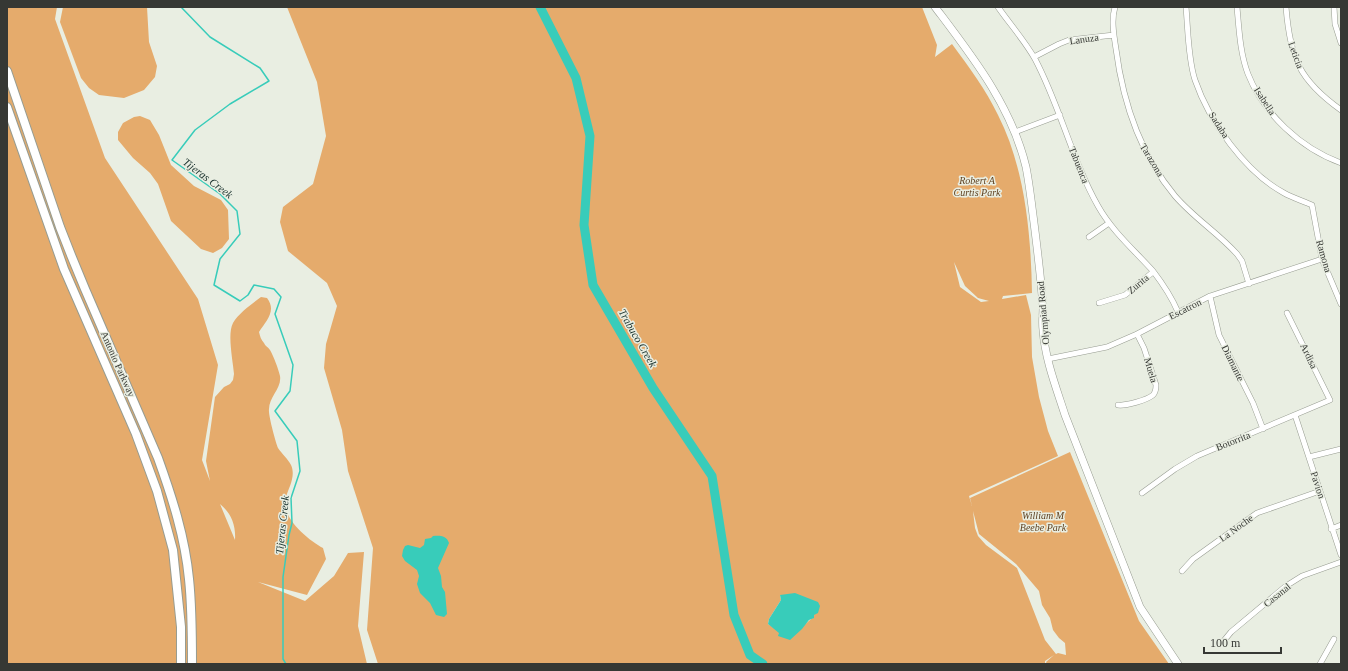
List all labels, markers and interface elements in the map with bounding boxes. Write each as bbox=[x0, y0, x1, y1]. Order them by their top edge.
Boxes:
street label: Lanuza bbox=[1069, 31, 1100, 46]
street label: Leticia bbox=[1286, 40, 1306, 70]
street label: Isabella bbox=[1252, 85, 1278, 118]
street label: Sadaba bbox=[1207, 110, 1232, 141]
street label: Tarazona bbox=[1138, 142, 1166, 179]
street label: Tabuenca bbox=[1067, 145, 1091, 185]
water label: Tijeras Creek bbox=[181, 155, 236, 201]
park label: Robert A Curtis Park bbox=[954, 175, 1001, 198]
street label: Ramona bbox=[1314, 238, 1334, 274]
street label: Zurita bbox=[1125, 272, 1151, 296]
street label: Olympiad Road bbox=[1035, 281, 1051, 345]
street label: Escatron bbox=[1167, 296, 1203, 322]
water label: Trabuco Creek bbox=[616, 307, 660, 370]
street label: Antonio Parkway bbox=[99, 330, 137, 398]
street label: Ardisa bbox=[1298, 342, 1320, 371]
street label: Diamante bbox=[1220, 343, 1247, 383]
street label: Muela bbox=[1142, 356, 1160, 384]
street label: Botorrita bbox=[1214, 429, 1252, 453]
street label: Pavion bbox=[1308, 470, 1328, 500]
water label: Tijeras Creek bbox=[273, 494, 291, 555]
park label: William M Beebe Park bbox=[1020, 510, 1067, 533]
street label: La Noche bbox=[1217, 512, 1256, 544]
street label: Casanal bbox=[1261, 581, 1293, 609]
scale bar bbox=[1204, 629, 1281, 655]
text: 100 m bbox=[1210, 636, 1241, 650]

